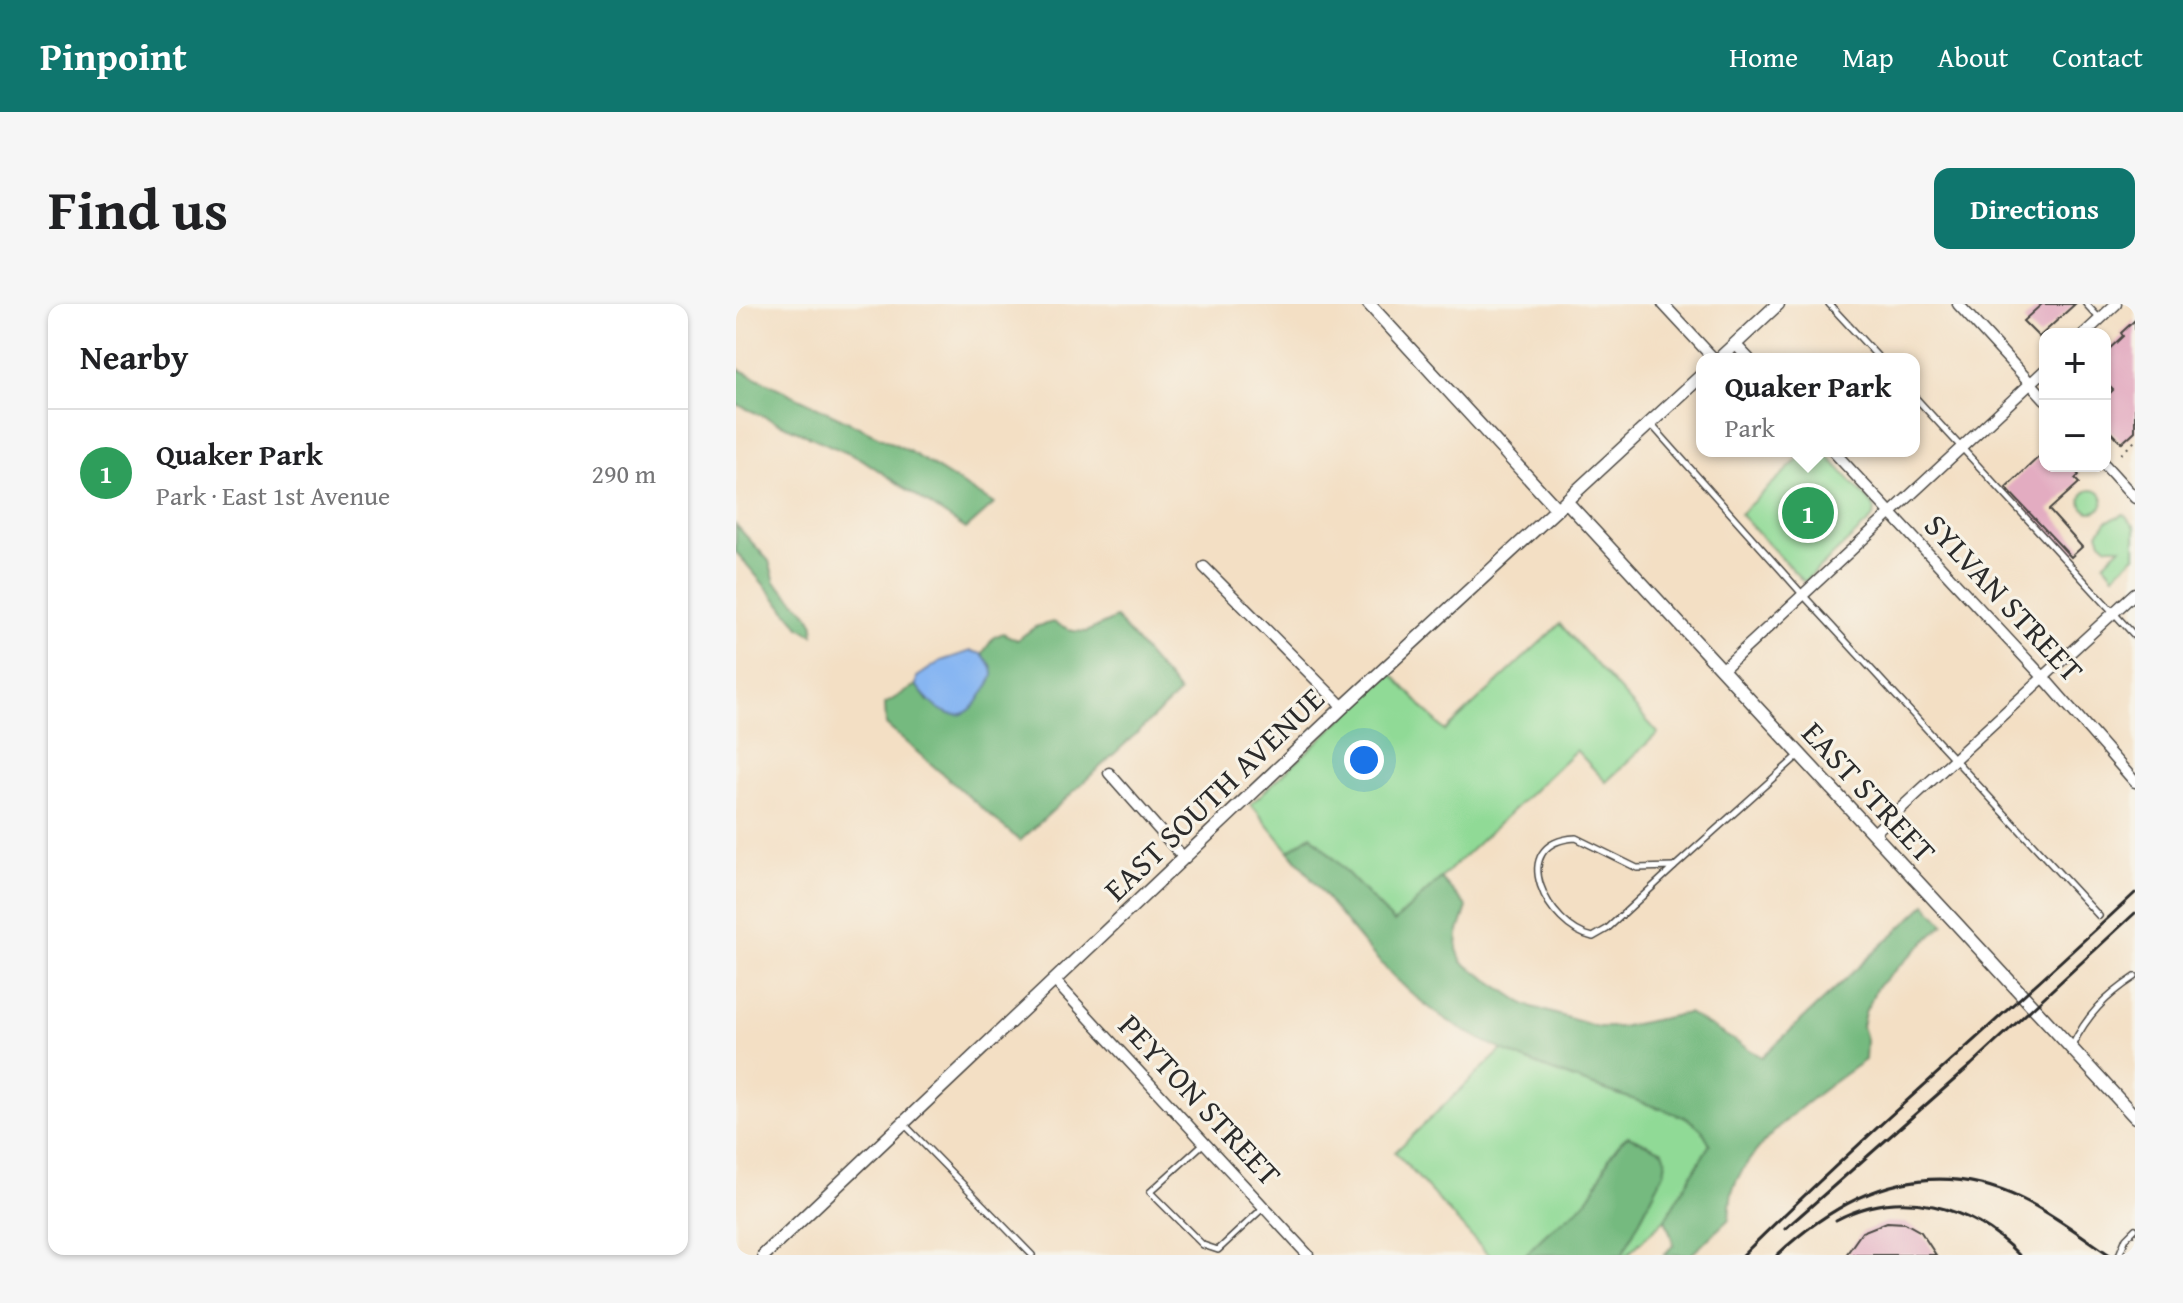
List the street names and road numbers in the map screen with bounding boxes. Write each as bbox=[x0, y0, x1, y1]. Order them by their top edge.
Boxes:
street label: SYLVAN STREET bbox=[1914, 503, 2095, 692]
street label: EAST SOUTH AVENUE bbox=[1093, 676, 1335, 912]
street label: EAST STREET bbox=[1791, 710, 1947, 873]
street label: PEYTON STREET bbox=[1108, 1003, 1293, 1196]

